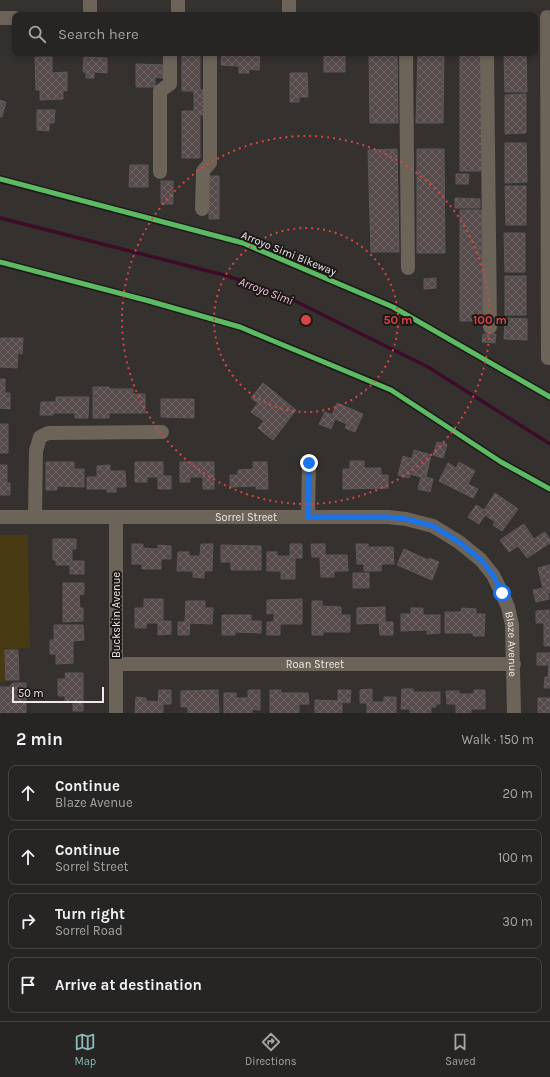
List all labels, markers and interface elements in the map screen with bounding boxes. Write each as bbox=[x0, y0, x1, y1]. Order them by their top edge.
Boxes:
search box bbox=[12, 12, 538, 56]
icon: search bbox=[26, 23, 48, 45]
text: Search here bbox=[58, 25, 139, 43]
street label: Arroyo Simi Bikeway bbox=[239, 228, 338, 278]
water label: Arroyo Simi bbox=[237, 274, 295, 308]
centre of rings bbox=[299, 313, 313, 327]
text: 50 m bbox=[384, 313, 413, 327]
text: 100 m bbox=[473, 313, 507, 327]
route end bbox=[300, 454, 318, 472]
street label: Sorrel Street bbox=[215, 511, 277, 524]
street label: Buckskin Avenue bbox=[110, 572, 123, 658]
route start bbox=[493, 584, 511, 602]
street label: Blaze Avenue bbox=[502, 610, 519, 677]
street label: Roan Street bbox=[286, 658, 344, 671]
scale bar bbox=[12, 685, 104, 704]
text: 50 m bbox=[18, 687, 44, 700]
text: 2 min bbox=[16, 729, 63, 749]
text: Walk · 150 m bbox=[462, 732, 534, 747]
text: Continue bbox=[55, 777, 120, 795]
icon: ahead bbox=[17, 782, 39, 804]
text: 20 m bbox=[503, 786, 533, 801]
text: Blaze Avenue bbox=[55, 795, 133, 810]
text: Continue bbox=[55, 841, 120, 859]
icon: ahead bbox=[17, 846, 39, 868]
text: 100 m bbox=[498, 850, 533, 865]
text: Sorrel Street bbox=[55, 859, 128, 874]
text: Turn right bbox=[55, 905, 125, 923]
icon: right bbox=[17, 910, 39, 932]
text: 30 m bbox=[502, 914, 533, 929]
text: Sorrel Road bbox=[55, 923, 123, 938]
icon: arrive bbox=[17, 974, 39, 996]
text: Arrive at destination bbox=[55, 976, 202, 994]
tab: Map bbox=[74, 1031, 96, 1068]
tab: Directions bbox=[245, 1031, 297, 1068]
tab: Saved bbox=[445, 1031, 476, 1068]

